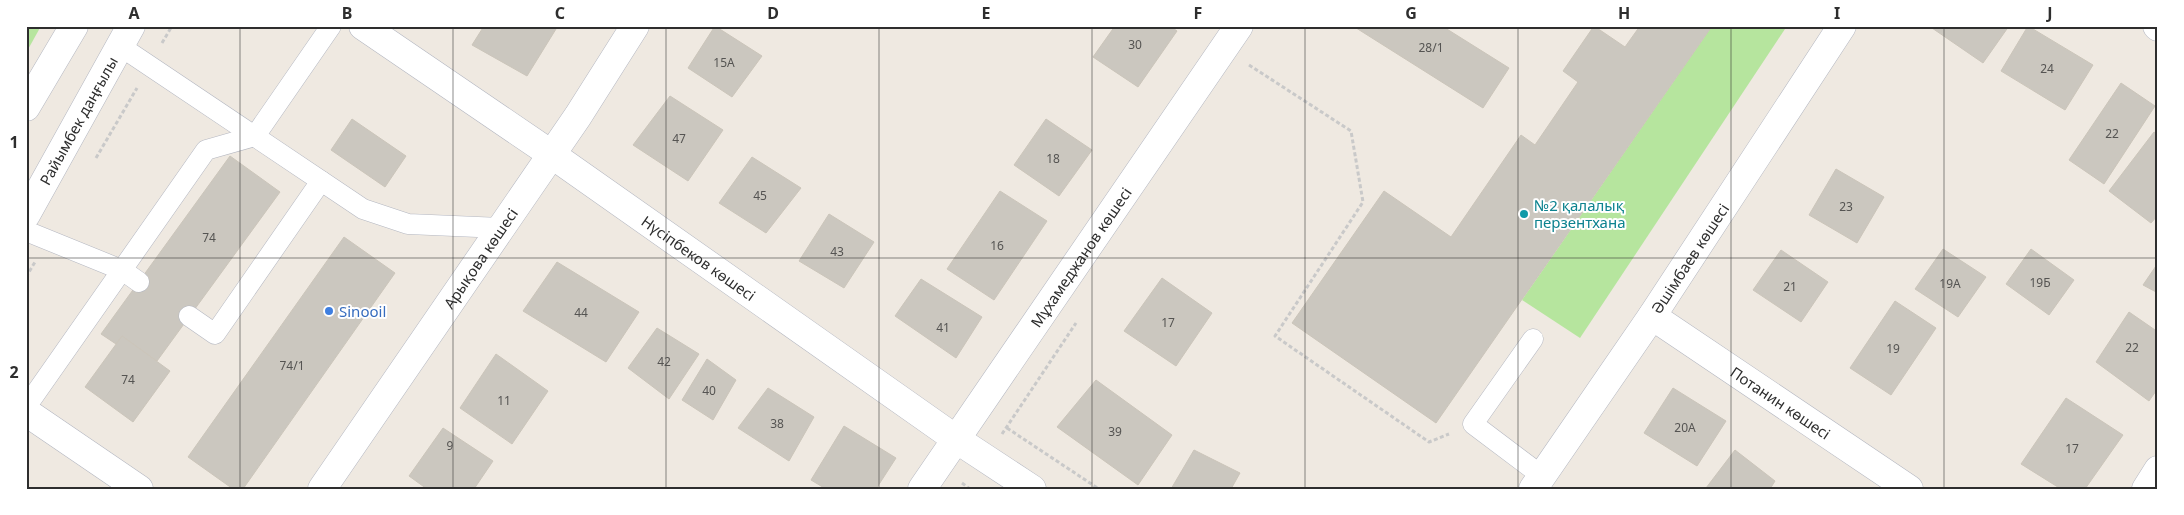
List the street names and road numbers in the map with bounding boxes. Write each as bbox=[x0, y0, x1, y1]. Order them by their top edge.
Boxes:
street label: Райымбек даңғылы bbox=[35, 53, 122, 188]
street label: Мұхамеджанов көшесі bbox=[1026, 183, 1136, 331]
street label: Әшімбаев көшесі bbox=[1646, 199, 1733, 317]
street label: Арықова көшесі bbox=[439, 204, 522, 312]
street label: Нүсіпбеков көшесі bbox=[638, 211, 760, 305]
street label: Потанин көшесі bbox=[1727, 362, 1834, 443]

